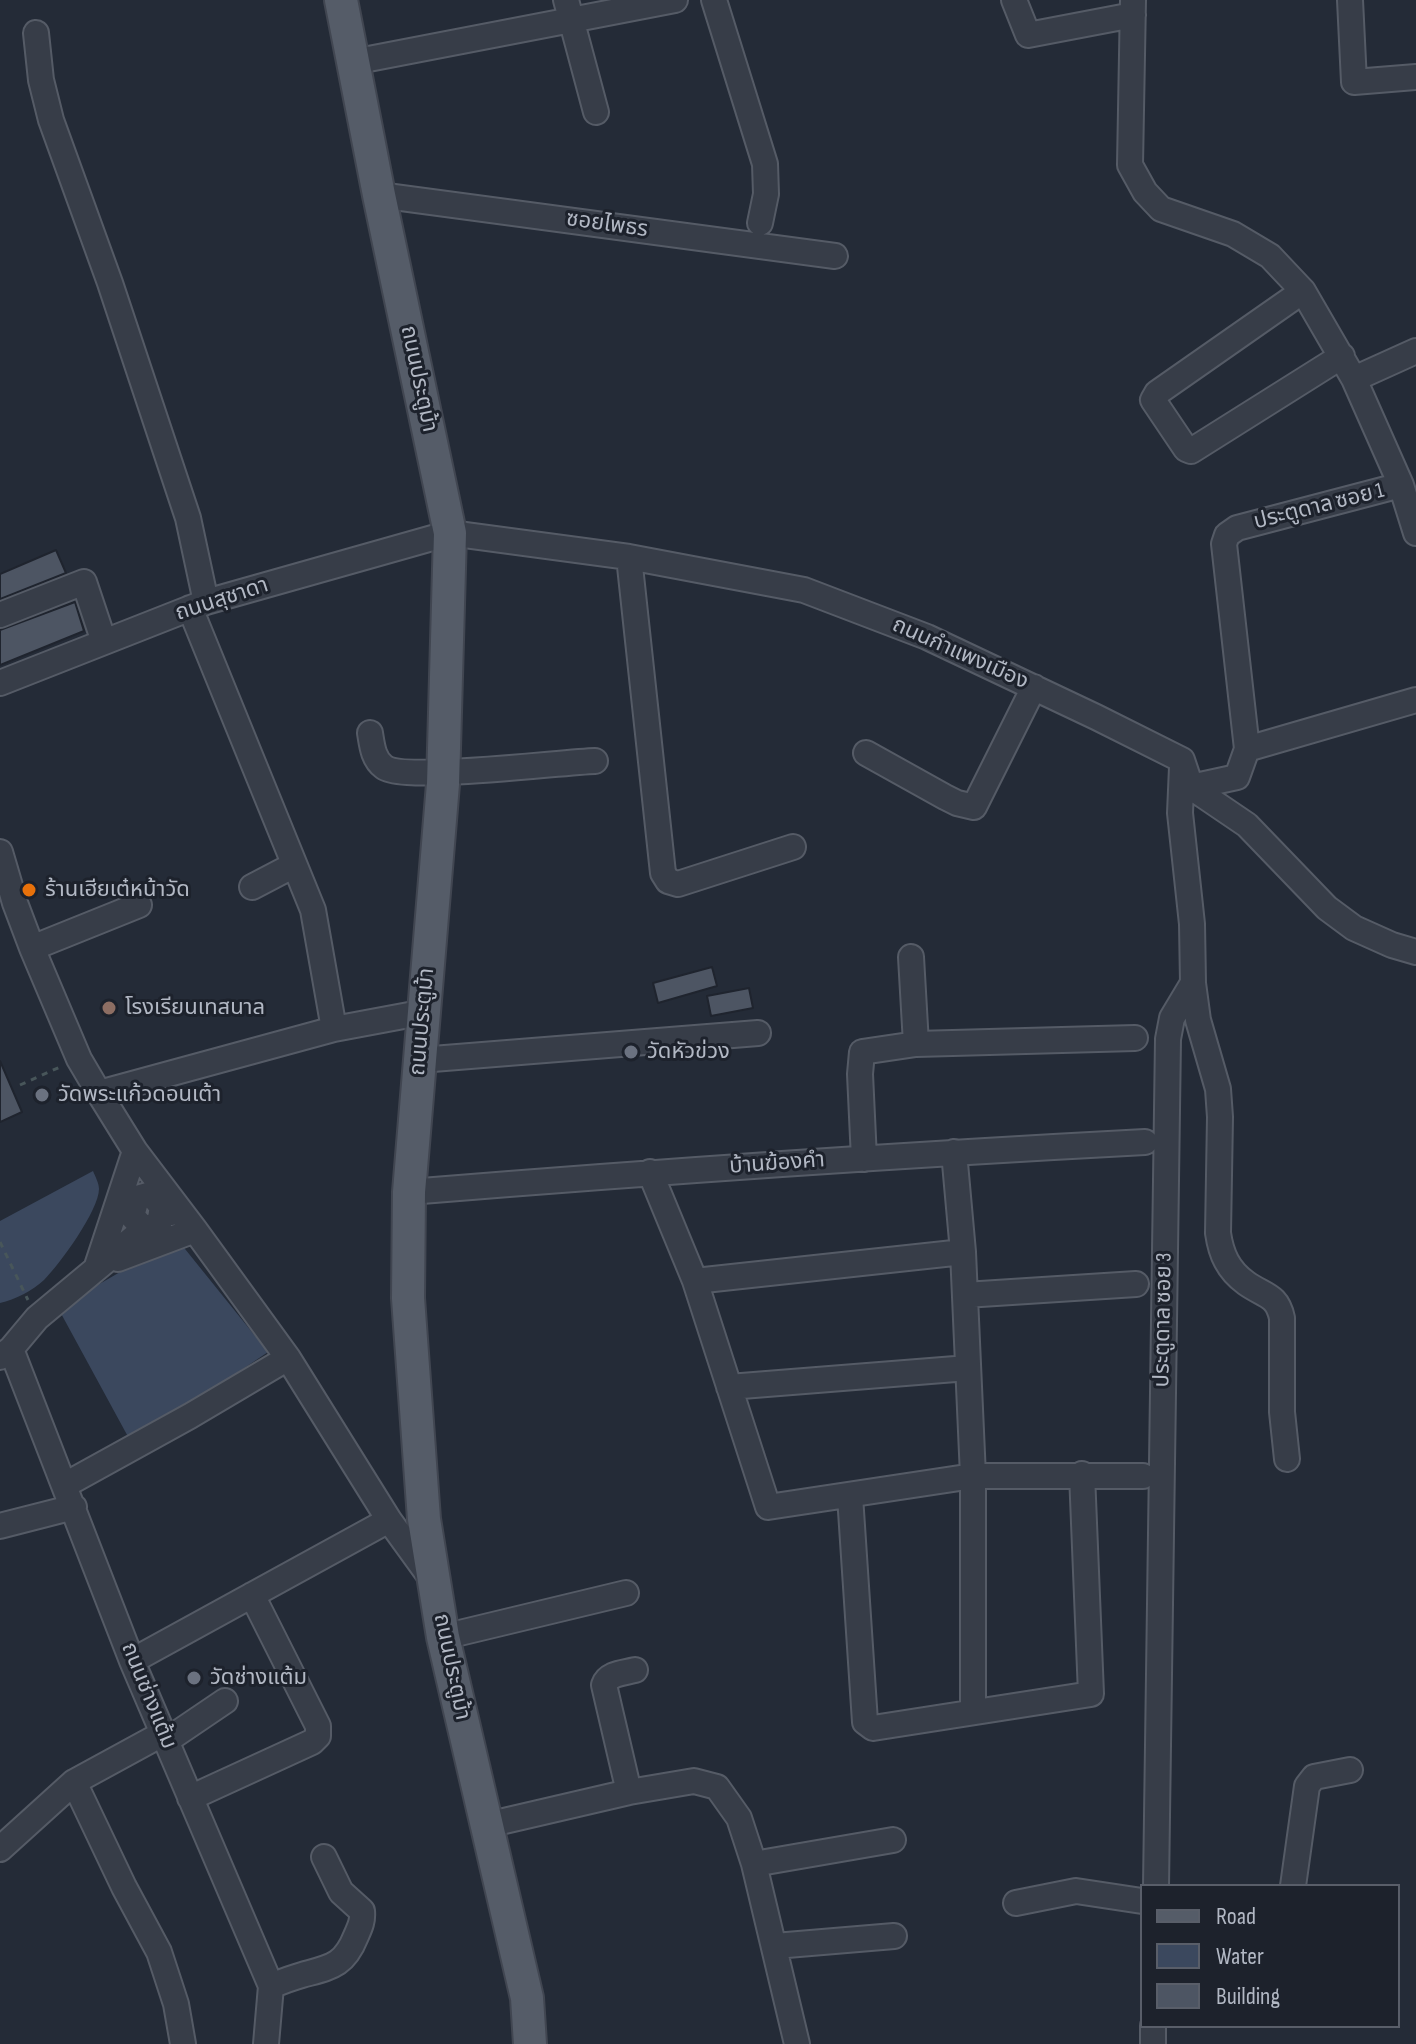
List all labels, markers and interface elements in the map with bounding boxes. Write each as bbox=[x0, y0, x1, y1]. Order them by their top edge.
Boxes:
street label: ซอยไพธร bbox=[564, 206, 650, 244]
street label: ถนนประตูม้า bbox=[394, 323, 442, 435]
street label: ประตูดาล ซอย 1 bbox=[1251, 478, 1387, 536]
street label: ถนนสุชาดา bbox=[172, 573, 272, 627]
street label: ถนนกำแพงเมือง bbox=[888, 612, 1032, 696]
place label: ร้านเฮียเต๋หน้าวัด bbox=[45, 877, 190, 903]
marker: ร้านเฮียเต๋หน้าวัด bbox=[20, 881, 38, 899]
street label: ถนนประตูม้า bbox=[405, 967, 441, 1077]
place label: โรงเรียนเทสนาล bbox=[125, 995, 265, 1021]
marker: โรงเรียนเทสนาล bbox=[100, 999, 118, 1017]
place label: วัดหัวข่วง bbox=[647, 1039, 730, 1065]
marker: วัดหัวข่วง bbox=[622, 1043, 640, 1061]
place label: วัดพระแก้วดอนเต้า bbox=[58, 1082, 221, 1108]
marker: วัดพระแก้วดอนเต้า bbox=[33, 1086, 51, 1104]
street label: บ้านฆ้องคำ bbox=[728, 1147, 826, 1181]
street label: ประตูดาล ซอย 3 bbox=[1150, 1252, 1178, 1388]
street label: ถนนประตูม้า bbox=[427, 1611, 475, 1723]
street label: ถนนช่างแต้ม bbox=[115, 1639, 181, 1753]
place label: วัดช่างแต้ม bbox=[210, 1665, 307, 1691]
marker: วัดช่างแต้ม bbox=[185, 1669, 203, 1687]
legend bbox=[1140, 1884, 1400, 2028]
text: Road bbox=[1216, 1902, 1256, 1931]
text: Water bbox=[1216, 1942, 1264, 1971]
text: Building bbox=[1216, 1982, 1280, 2011]

